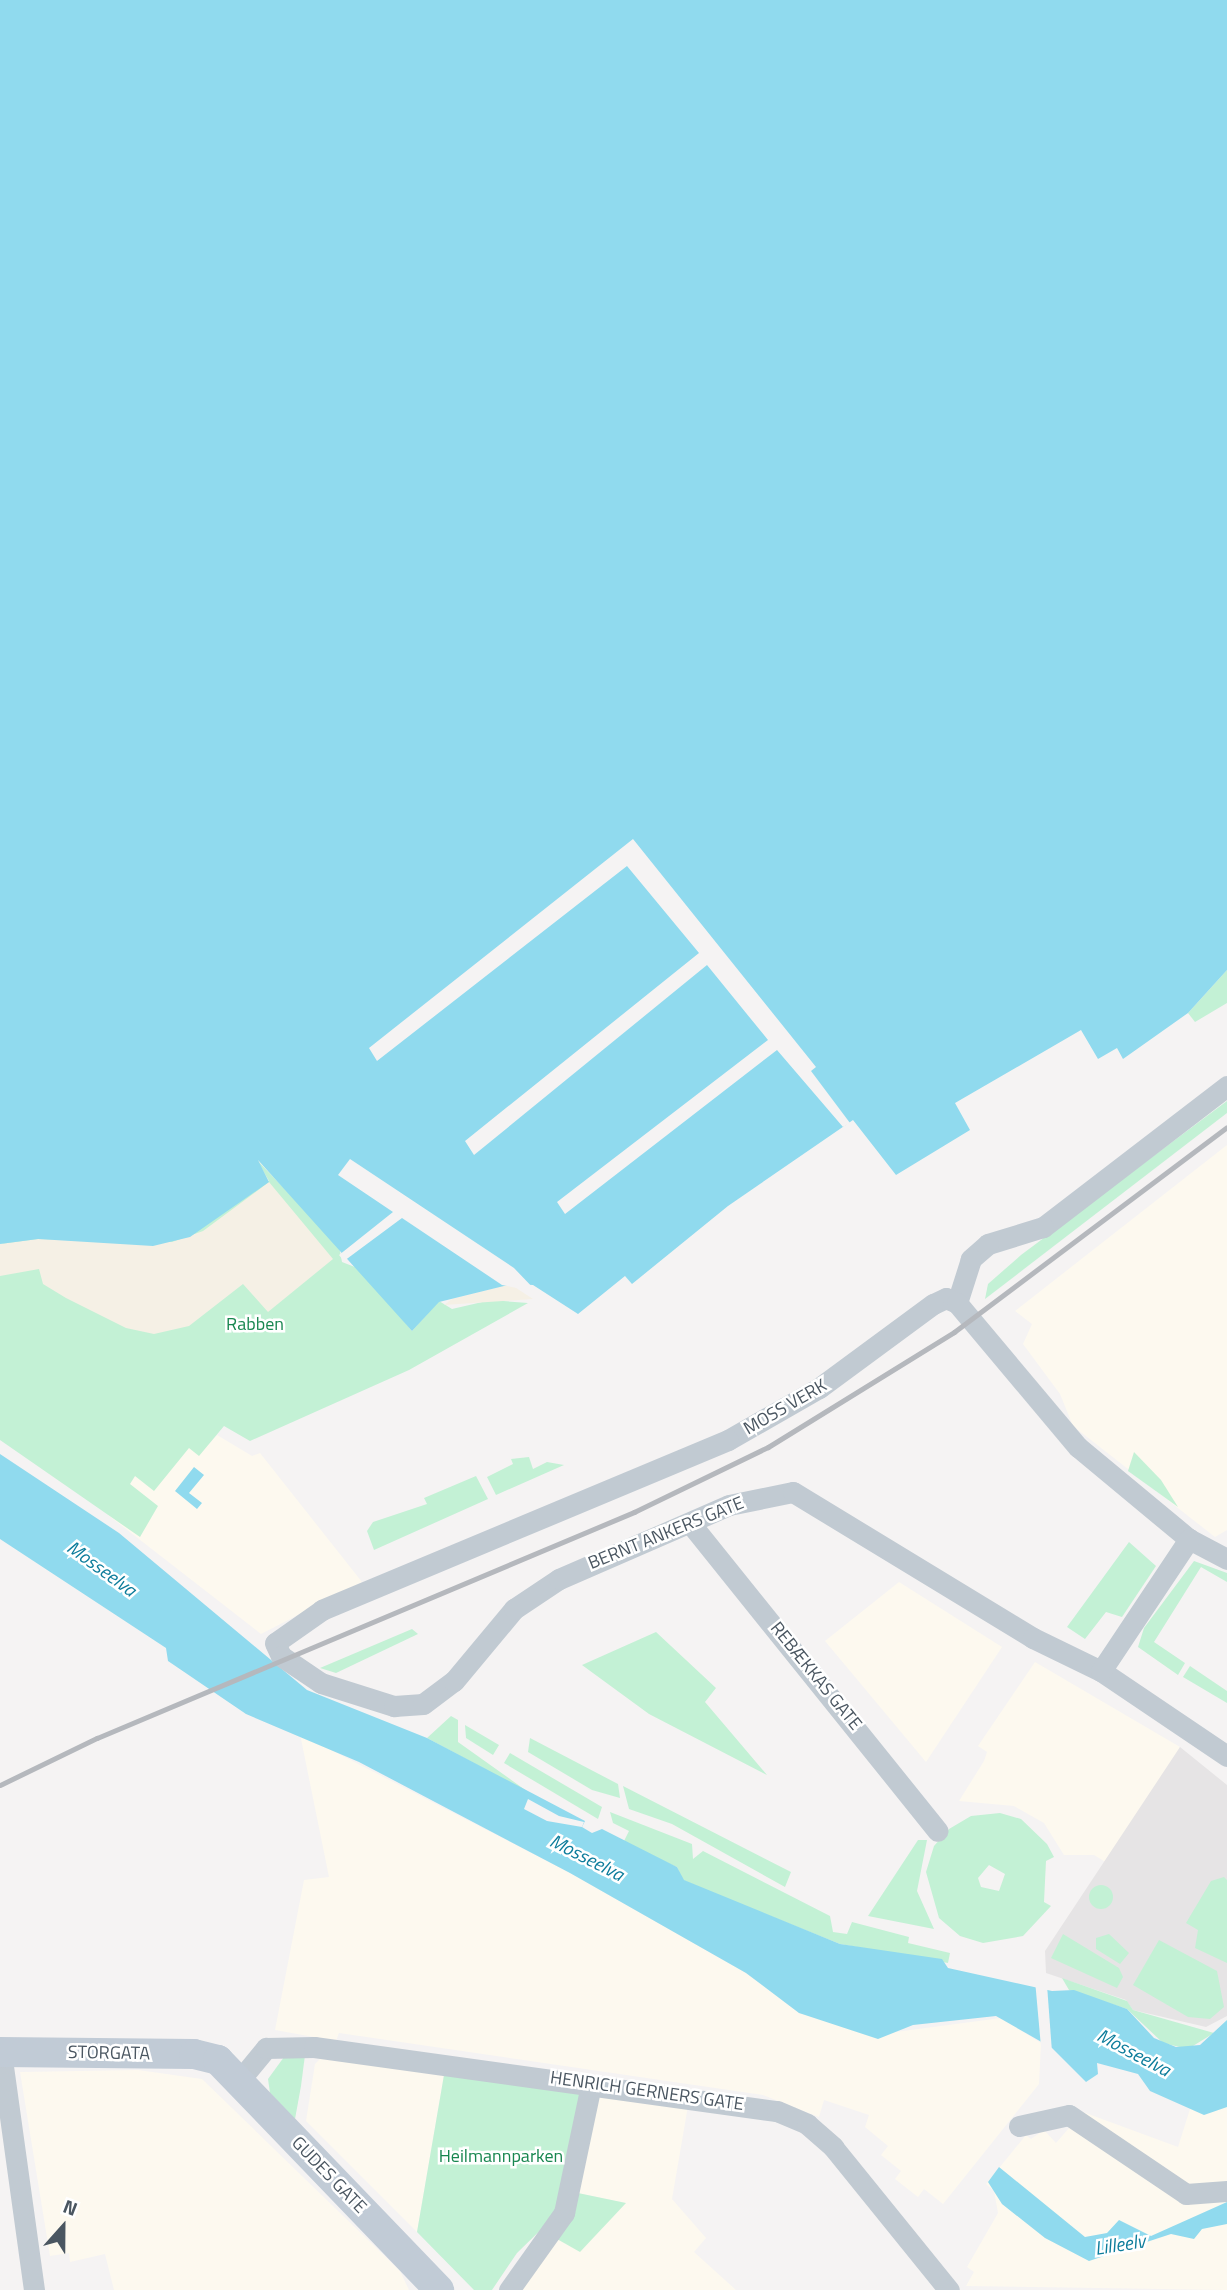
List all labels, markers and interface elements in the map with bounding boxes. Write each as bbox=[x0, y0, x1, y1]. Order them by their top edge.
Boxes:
park label: Rabben bbox=[226, 1313, 284, 1335]
street label: MOSS VERK bbox=[740, 1375, 830, 1439]
street label: BERNT ANKERS GATE bbox=[585, 1492, 747, 1574]
water label: Mosseelva bbox=[63, 1535, 141, 1601]
street label: REBÆKKAS GATE bbox=[766, 1618, 866, 1734]
water label: Mosseelva bbox=[546, 1829, 628, 1885]
water label: Mosseelva bbox=[1093, 2023, 1175, 2081]
street label: STORGATA bbox=[68, 2041, 150, 2065]
street label: HENRICH GERNERS GATE bbox=[549, 2067, 745, 2115]
street label: GUDES GATE bbox=[287, 2132, 371, 2218]
park label: Heilmannparken bbox=[439, 2145, 563, 2167]
text: N bbox=[59, 2191, 82, 2223]
north arrow bbox=[28, 2192, 98, 2262]
water label: Lilleelv bbox=[1093, 2229, 1147, 2259]

